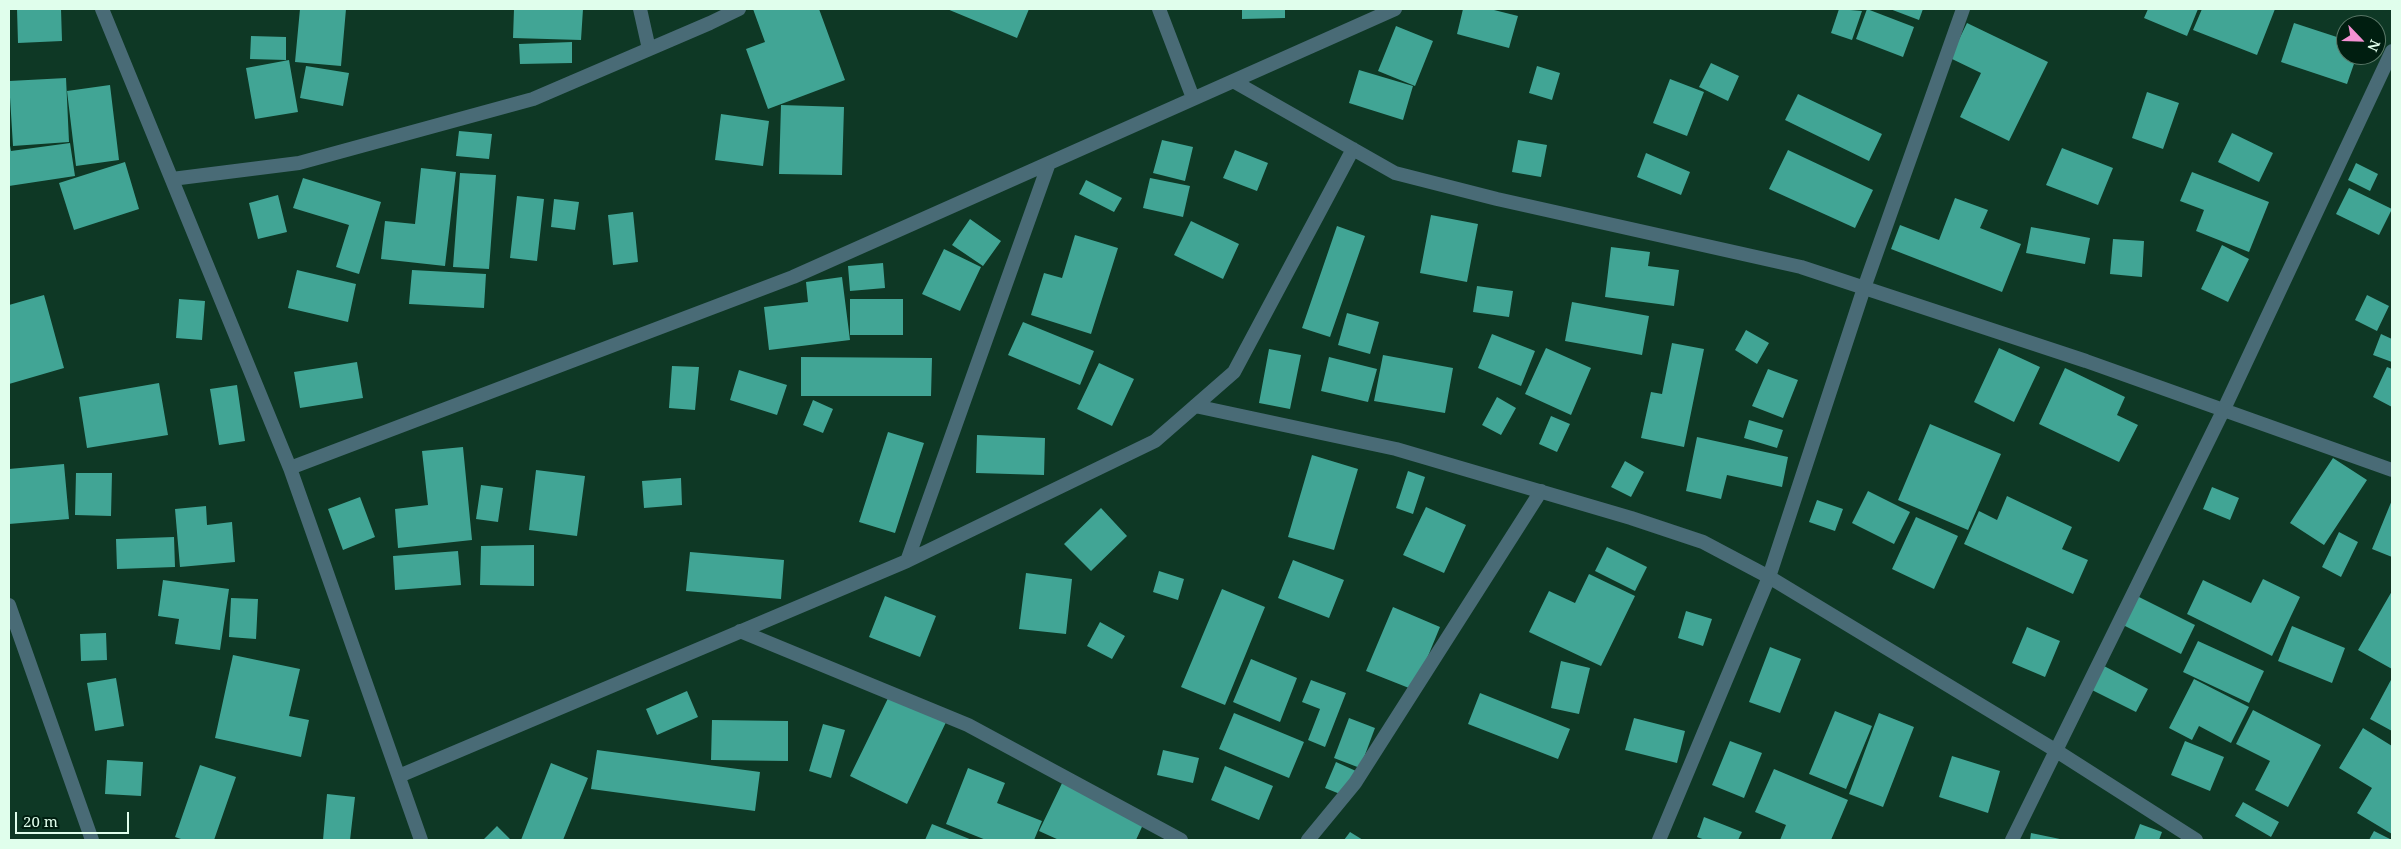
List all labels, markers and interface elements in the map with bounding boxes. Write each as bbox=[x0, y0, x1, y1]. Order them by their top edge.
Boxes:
north arrow bbox=[2336, 15, 2386, 65]
text: N bbox=[2363, 37, 2385, 55]
scale bar bbox=[18, 802, 131, 834]
text: 20 m bbox=[23, 811, 58, 831]

